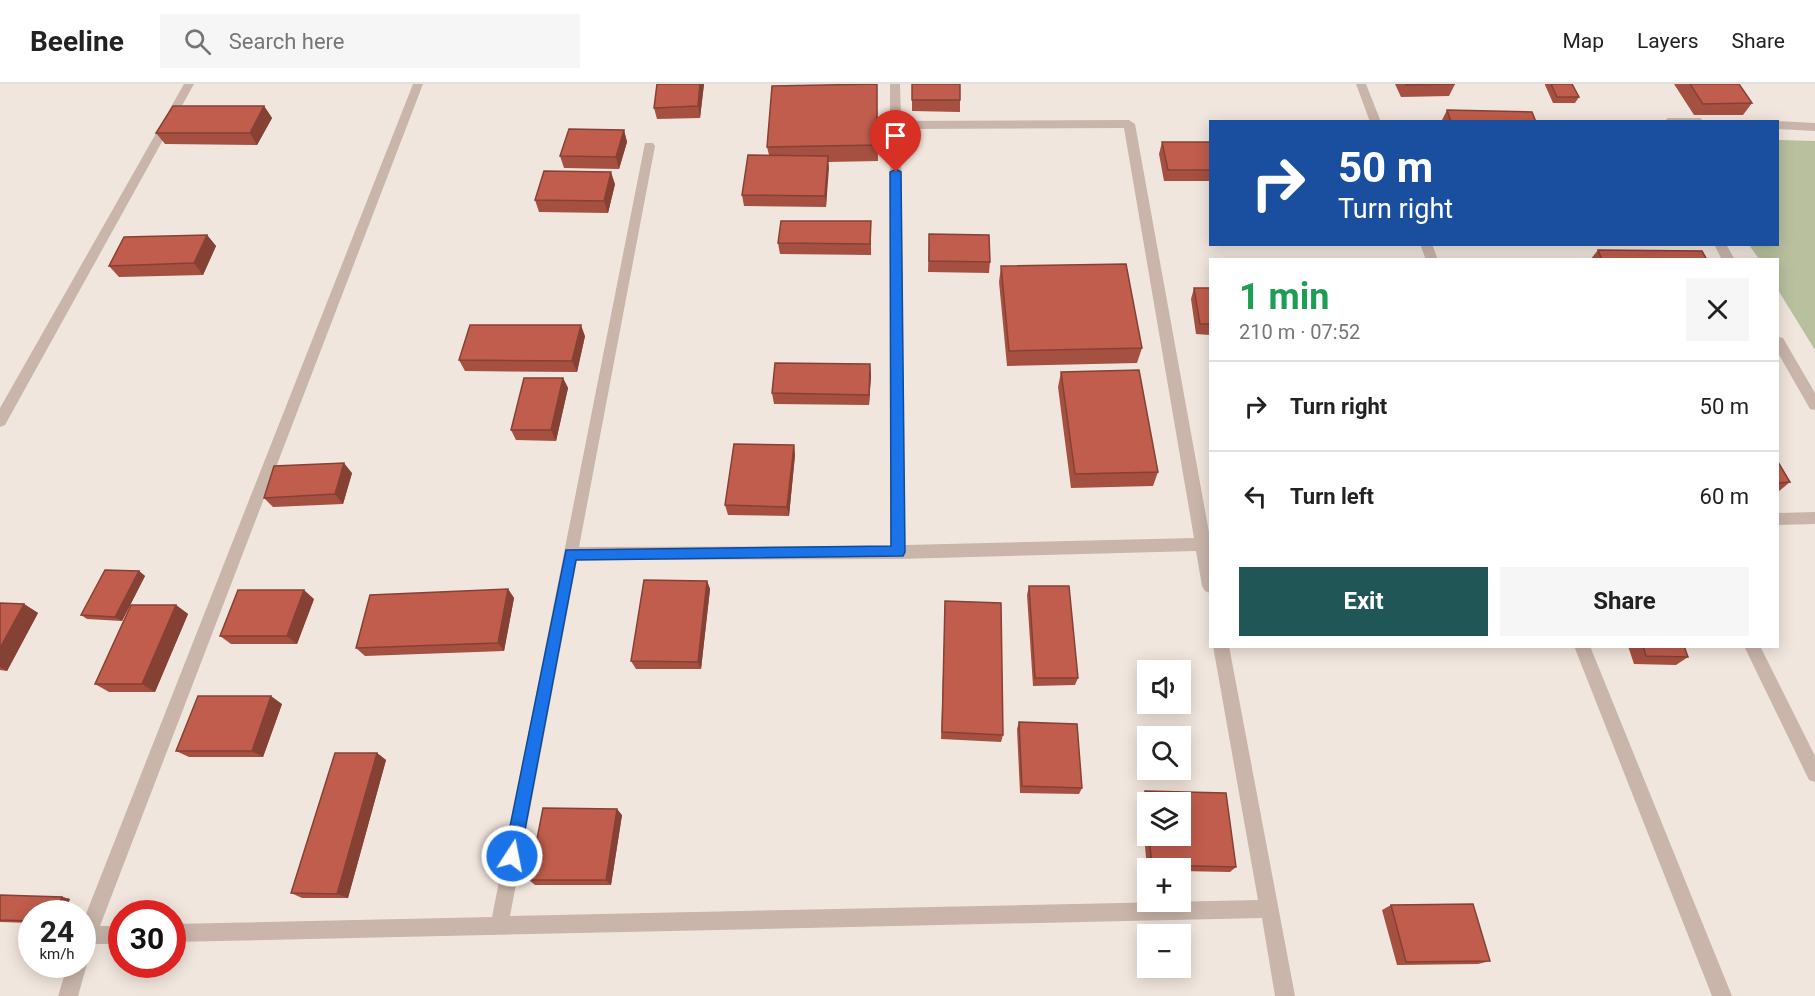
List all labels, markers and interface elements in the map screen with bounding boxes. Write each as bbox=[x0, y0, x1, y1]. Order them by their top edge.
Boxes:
search box bbox=[160, 14, 580, 68]
text: Beeline bbox=[30, 25, 124, 58]
icon: search bbox=[181, 25, 214, 58]
text: Search here bbox=[229, 29, 345, 54]
text: Map bbox=[1562, 29, 1604, 53]
text: Layers bbox=[1637, 29, 1698, 53]
text: Share bbox=[1731, 29, 1785, 53]
pin bbox=[870, 110, 921, 172]
icon: arrive bbox=[879, 119, 912, 152]
text: 50 m bbox=[1338, 143, 1433, 192]
icon: right bbox=[1239, 144, 1317, 222]
text: Turn right bbox=[1338, 193, 1453, 225]
text: 1 min bbox=[1239, 276, 1330, 318]
button: close bbox=[1686, 278, 1749, 341]
text: 210 m · 07:52 bbox=[1239, 320, 1360, 344]
icon: right bbox=[1239, 390, 1272, 423]
text: Turn right bbox=[1290, 394, 1387, 419]
text: 50 m bbox=[1700, 394, 1749, 419]
icon: left bbox=[1239, 480, 1272, 513]
text: Turn left bbox=[1290, 484, 1374, 509]
text: 60 m bbox=[1700, 484, 1749, 509]
button: Exit bbox=[1239, 567, 1488, 636]
button: Share bbox=[1500, 567, 1749, 636]
map controls bbox=[1137, 660, 1191, 978]
button: sound bbox=[1137, 660, 1191, 714]
button: search bbox=[1137, 726, 1191, 780]
button: layers bbox=[1137, 792, 1191, 846]
position arrow bbox=[480, 824, 544, 888]
button: + bbox=[1137, 858, 1191, 912]
speed limit sign: 30 bbox=[108, 900, 186, 978]
text: 24 bbox=[40, 914, 74, 949]
button: − bbox=[1137, 924, 1191, 978]
text: km/h bbox=[39, 945, 75, 963]

